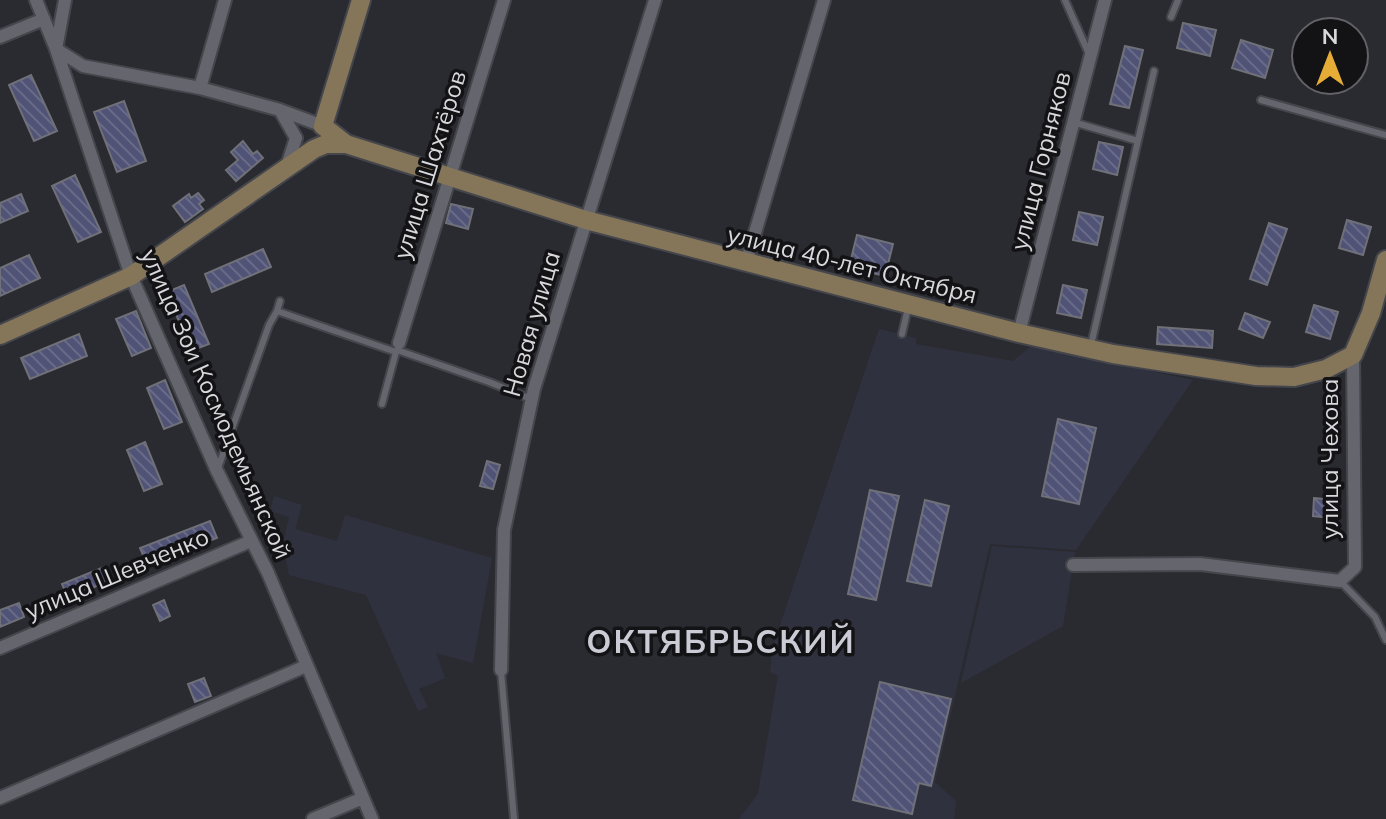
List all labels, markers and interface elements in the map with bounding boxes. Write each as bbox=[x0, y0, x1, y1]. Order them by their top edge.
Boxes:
north arrow bbox=[1290, 16, 1370, 96]
text: N bbox=[1322, 22, 1338, 50]
street label: улица Шахтёров bbox=[386, 67, 472, 263]
street label: улица Горняков bbox=[1003, 68, 1077, 253]
street label: улица 40-лет Октября bbox=[724, 218, 980, 310]
street label: улица Зои Космодемьянской bbox=[135, 244, 299, 563]
street label: Новая улица bbox=[496, 248, 566, 400]
street label: улица Чехова bbox=[1314, 379, 1344, 539]
street label: улица Шевченко bbox=[20, 521, 213, 625]
district label: ОКТЯБРЬСКИЙ bbox=[586, 621, 856, 661]

